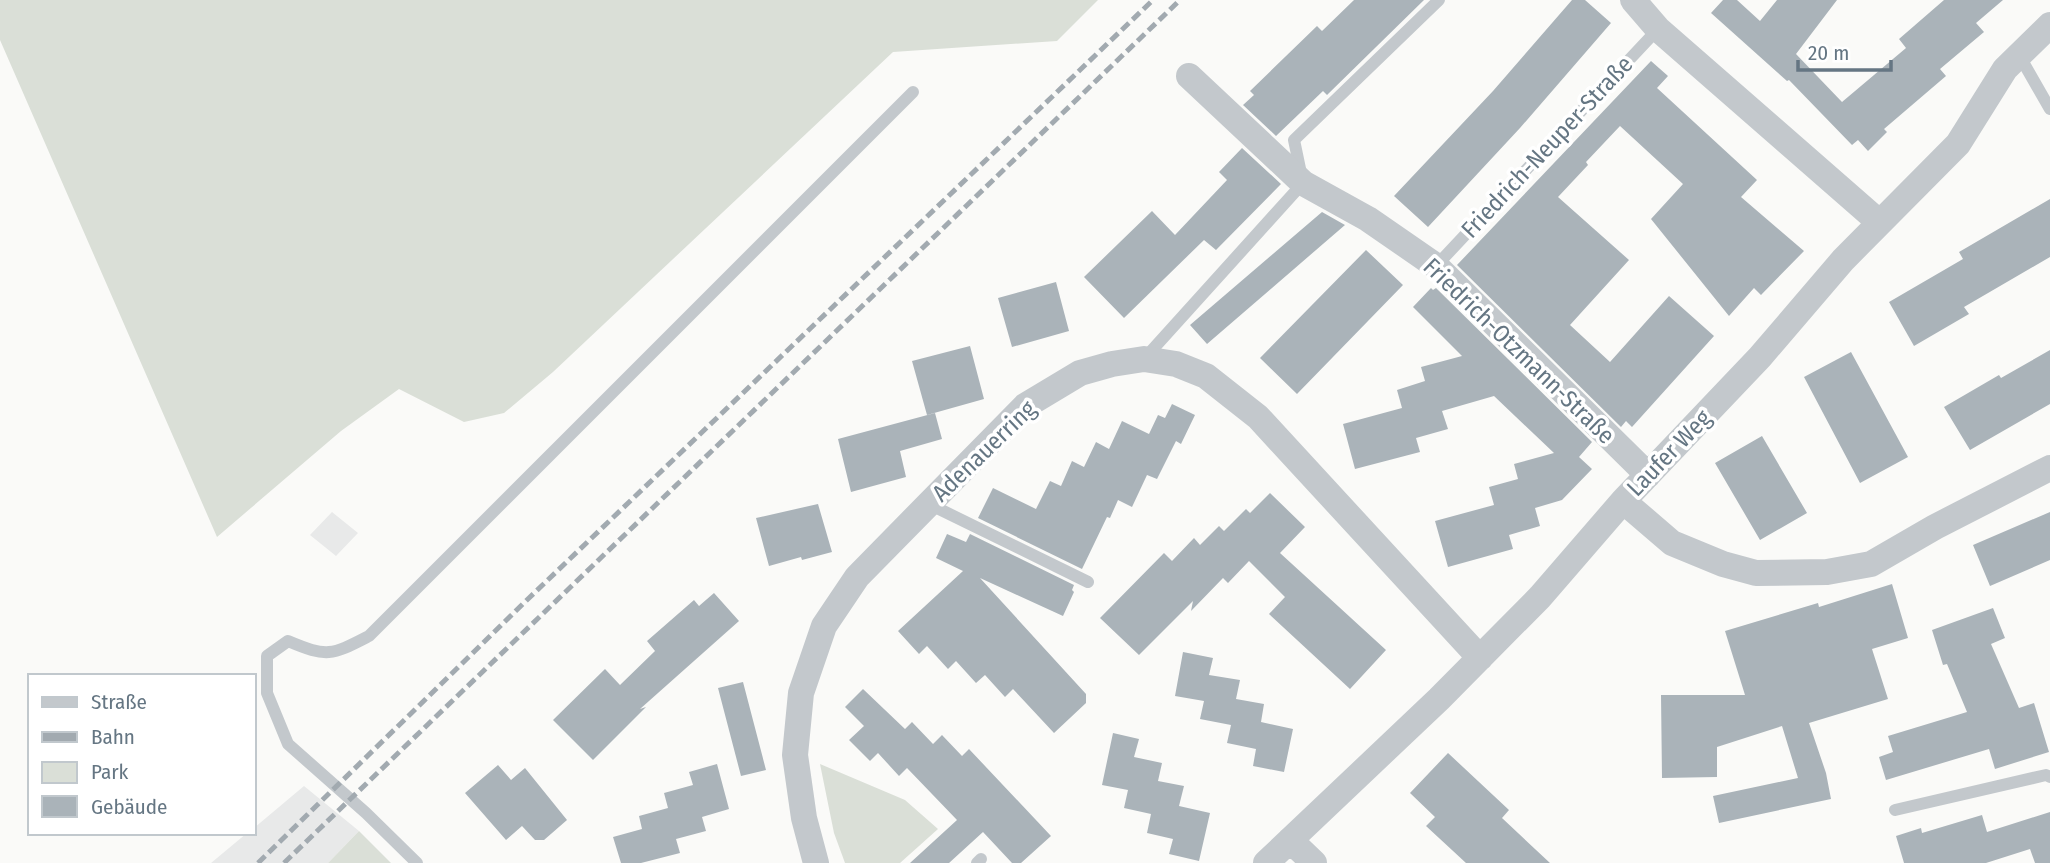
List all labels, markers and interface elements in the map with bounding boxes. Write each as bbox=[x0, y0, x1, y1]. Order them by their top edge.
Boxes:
scale bar bbox=[1798, 28, 1891, 72]
text: 20 m bbox=[1808, 40, 1849, 66]
street label: Friedrich-Neuper-Straße bbox=[1456, 50, 1638, 244]
street label: Friedrich-Otzmann-Straße bbox=[1418, 252, 1620, 450]
street label: Adenauerring bbox=[926, 394, 1042, 507]
street label: Laufer Weg bbox=[1621, 404, 1717, 502]
legend bbox=[28, 674, 256, 835]
text: Straße bbox=[91, 689, 147, 715]
text: Bahn bbox=[91, 724, 135, 750]
text: Park bbox=[91, 759, 129, 785]
text: Gebäude bbox=[91, 794, 167, 820]

